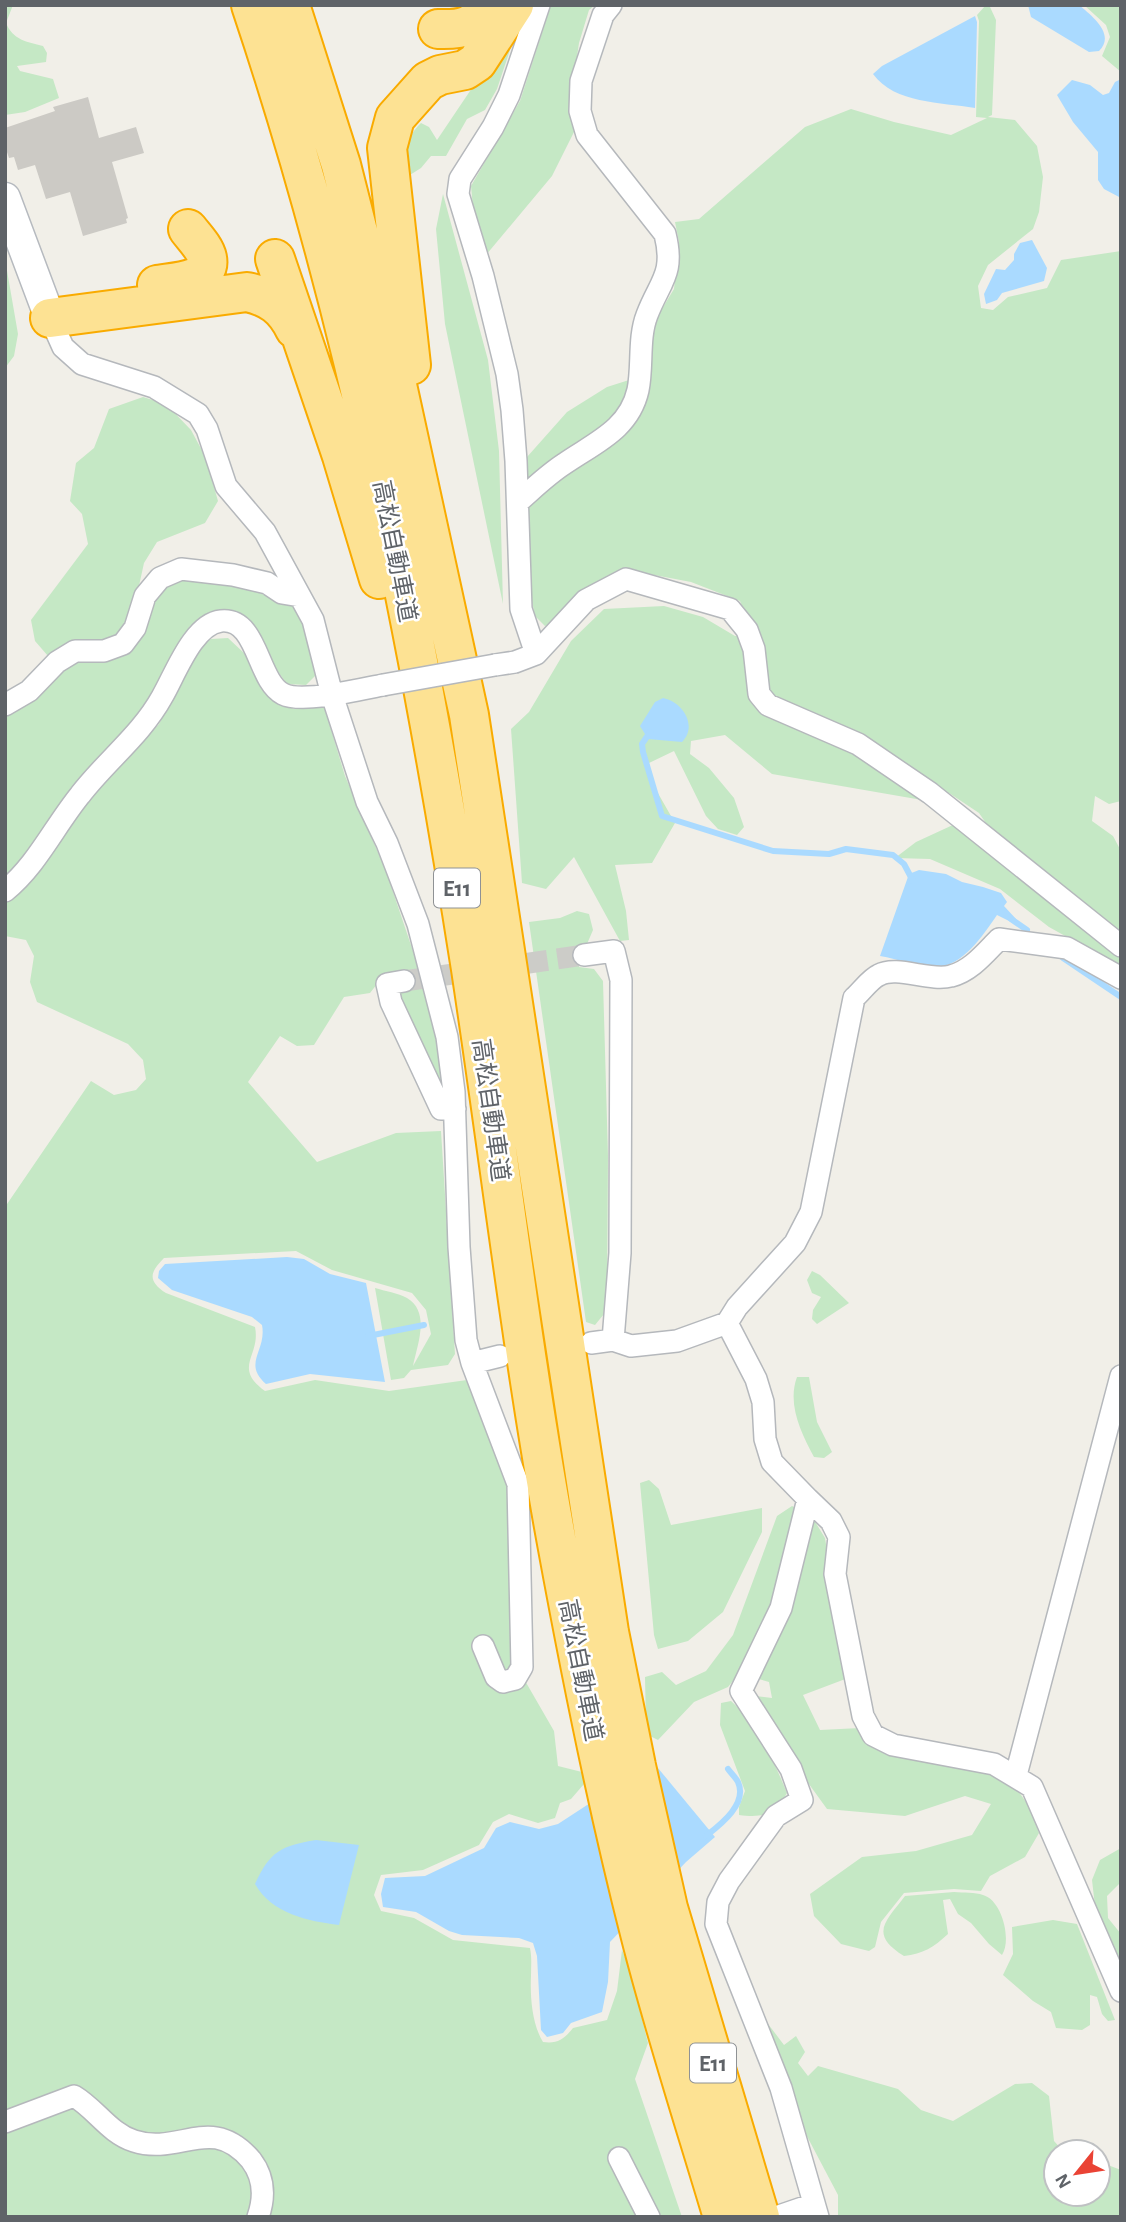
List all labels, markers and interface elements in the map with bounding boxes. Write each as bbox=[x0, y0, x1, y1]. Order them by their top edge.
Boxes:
street label: 高松自動車道 bbox=[369, 478, 421, 624]
road number: E11 bbox=[434, 868, 480, 908]
street label: 高松自動車道 bbox=[468, 1037, 514, 1183]
street label: 高松自動車道 bbox=[555, 1597, 607, 1743]
road number: E11 bbox=[690, 2044, 736, 2082]
north arrow bbox=[1042, 2138, 1112, 2208]
text: N bbox=[1052, 2170, 1075, 2191]

